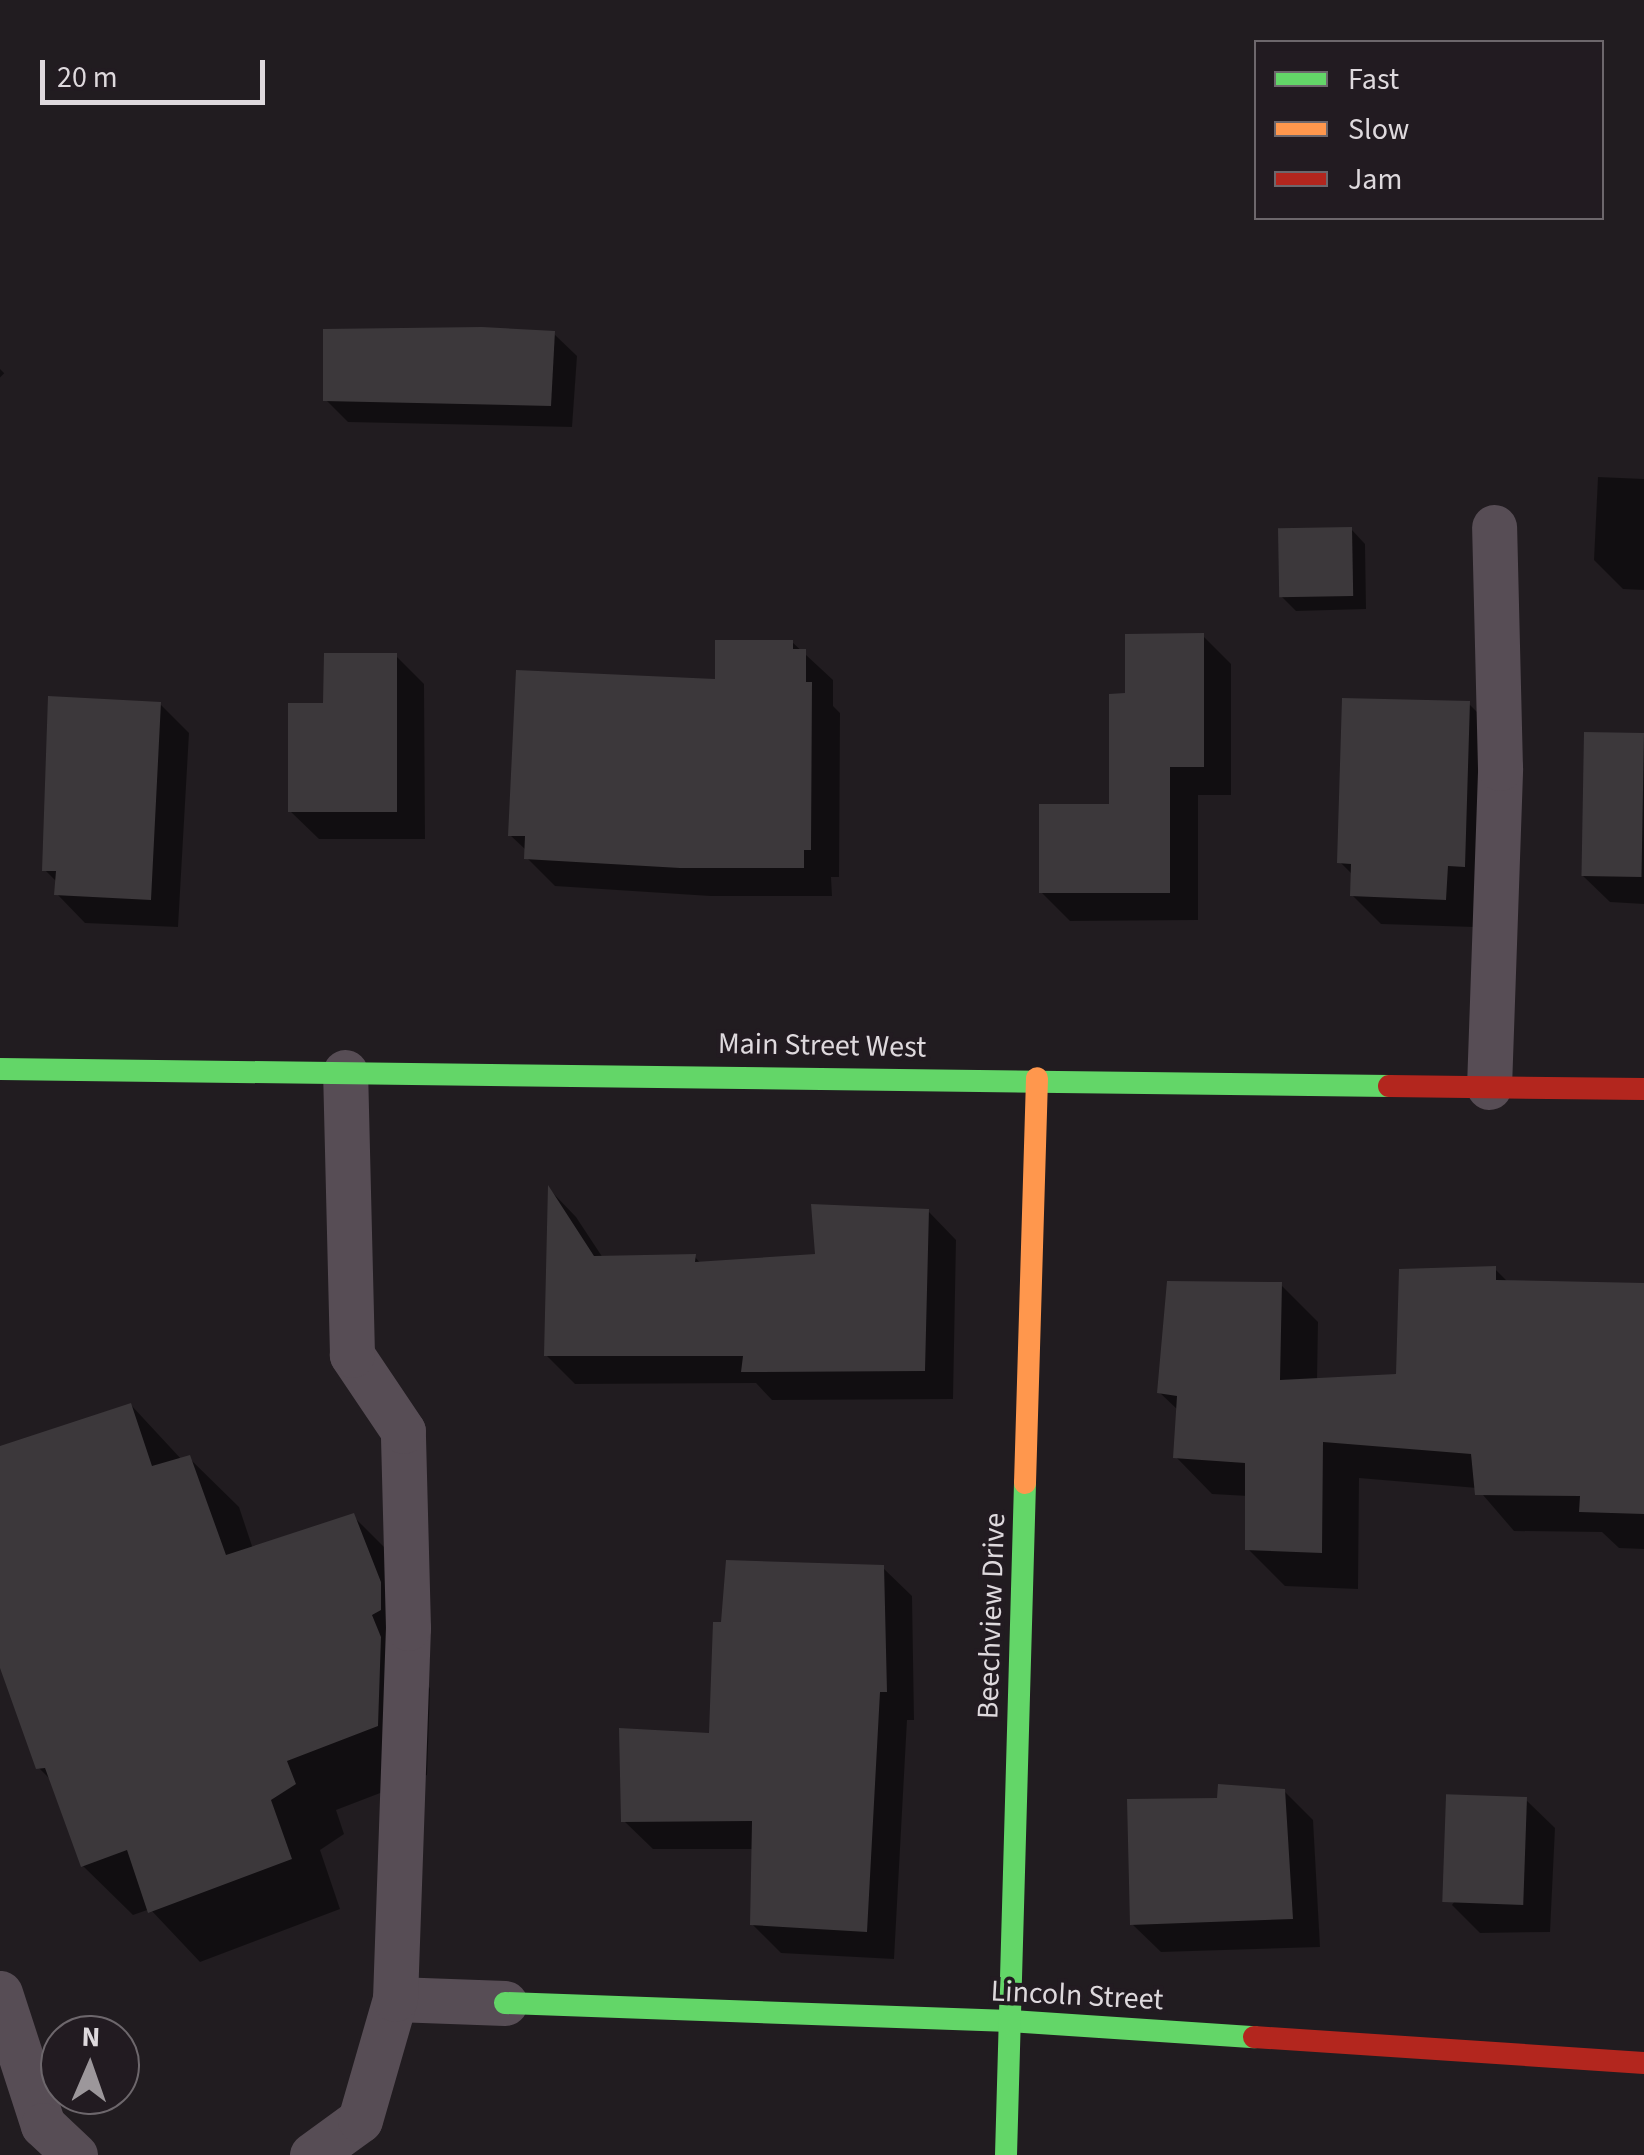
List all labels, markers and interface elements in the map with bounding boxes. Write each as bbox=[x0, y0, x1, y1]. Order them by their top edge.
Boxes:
scale bar bbox=[45, 40, 270, 102]
legend bbox=[1254, 40, 1604, 220]
text: 20 m bbox=[57, 56, 118, 99]
text: Fast bbox=[1348, 58, 1399, 101]
text: Slow bbox=[1348, 108, 1409, 151]
text: Jam bbox=[1348, 158, 1402, 201]
street label: Main Street West bbox=[717, 1026, 927, 1066]
street label: Beechview Drive bbox=[970, 1512, 1014, 1720]
street label: Lincoln Street bbox=[990, 1974, 1164, 2018]
north arrow bbox=[40, 2015, 140, 2115]
text: N bbox=[81, 2017, 101, 2057]

